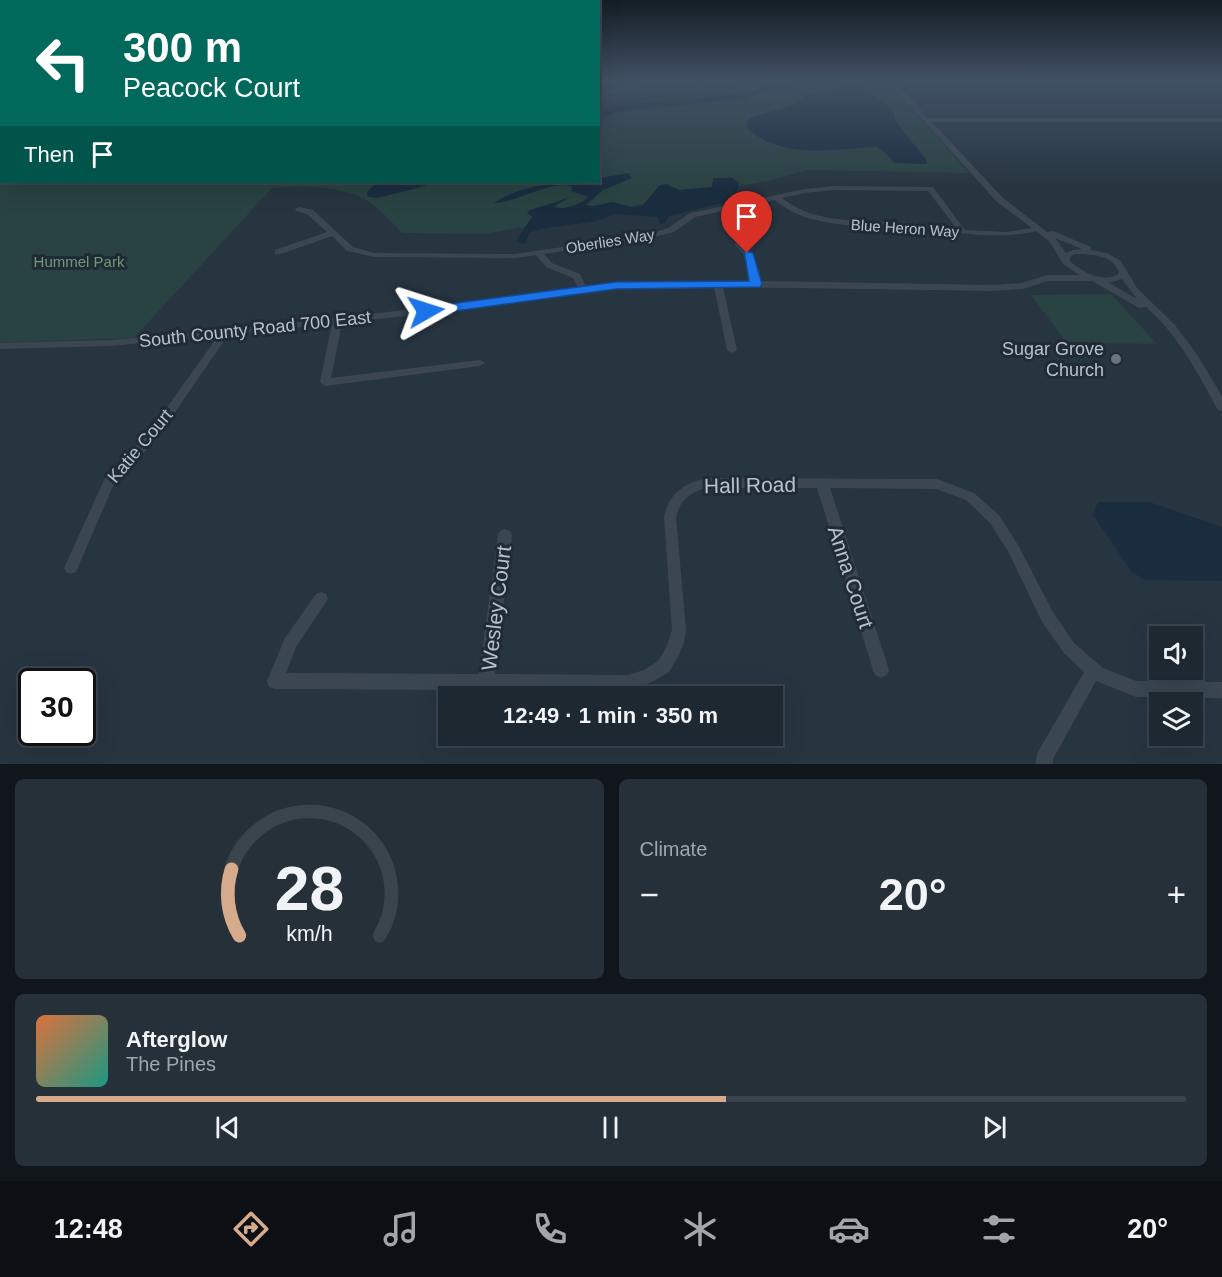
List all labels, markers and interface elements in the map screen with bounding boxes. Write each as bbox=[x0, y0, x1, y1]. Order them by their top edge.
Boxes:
icon: left bbox=[24, 24, 102, 102]
text: 300 m bbox=[123, 24, 242, 71]
text: Peacock Court bbox=[123, 73, 300, 103]
icon: arrive bbox=[86, 138, 119, 171]
text: Then bbox=[24, 142, 74, 167]
pin bbox=[721, 191, 772, 253]
icon: arrive bbox=[730, 200, 763, 233]
street label: Blue Heron Way bbox=[850, 216, 960, 240]
street label: Oberlies Way bbox=[564, 226, 656, 256]
park label: Hummel Park bbox=[34, 253, 125, 270]
position arrow bbox=[394, 279, 458, 343]
street label: South County Road 700 East bbox=[138, 307, 372, 351]
place label: Sugar Grove Church bbox=[1002, 339, 1104, 380]
marker: Sugar Grove Church bbox=[1109, 352, 1123, 366]
street label: Katie Court bbox=[103, 405, 177, 487]
street label: Hall Road bbox=[704, 473, 796, 497]
street label: Anna Court bbox=[824, 523, 878, 631]
street label: Wesley Court bbox=[477, 544, 515, 672]
map controls bbox=[1149, 626, 1203, 746]
button: sound bbox=[1149, 626, 1203, 680]
speed limit sign: 30 bbox=[18, 668, 96, 746]
button: layers bbox=[1149, 692, 1203, 746]
text: 12:49 · 1 min · 350 m bbox=[503, 703, 718, 728]
text: Climate bbox=[640, 838, 707, 860]
text: 28 bbox=[275, 854, 344, 923]
text: 20° bbox=[879, 869, 947, 920]
text: − bbox=[640, 876, 659, 913]
text: + bbox=[1167, 876, 1186, 913]
text: km/h bbox=[286, 922, 332, 946]
text: Afterglow bbox=[126, 1027, 227, 1052]
text: The Pines bbox=[126, 1053, 216, 1075]
icon: previous bbox=[211, 1111, 244, 1144]
icon: pause bbox=[594, 1111, 627, 1144]
icon: next bbox=[978, 1111, 1011, 1144]
icon: directions bbox=[230, 1208, 272, 1250]
icon: music bbox=[380, 1208, 422, 1250]
icon: phone bbox=[529, 1208, 571, 1250]
icon: climate bbox=[679, 1208, 721, 1250]
icon: car bbox=[828, 1208, 870, 1250]
icon: filters bbox=[978, 1208, 1020, 1250]
text: 12:48 bbox=[54, 1214, 123, 1244]
text: 20° bbox=[1127, 1214, 1168, 1244]

